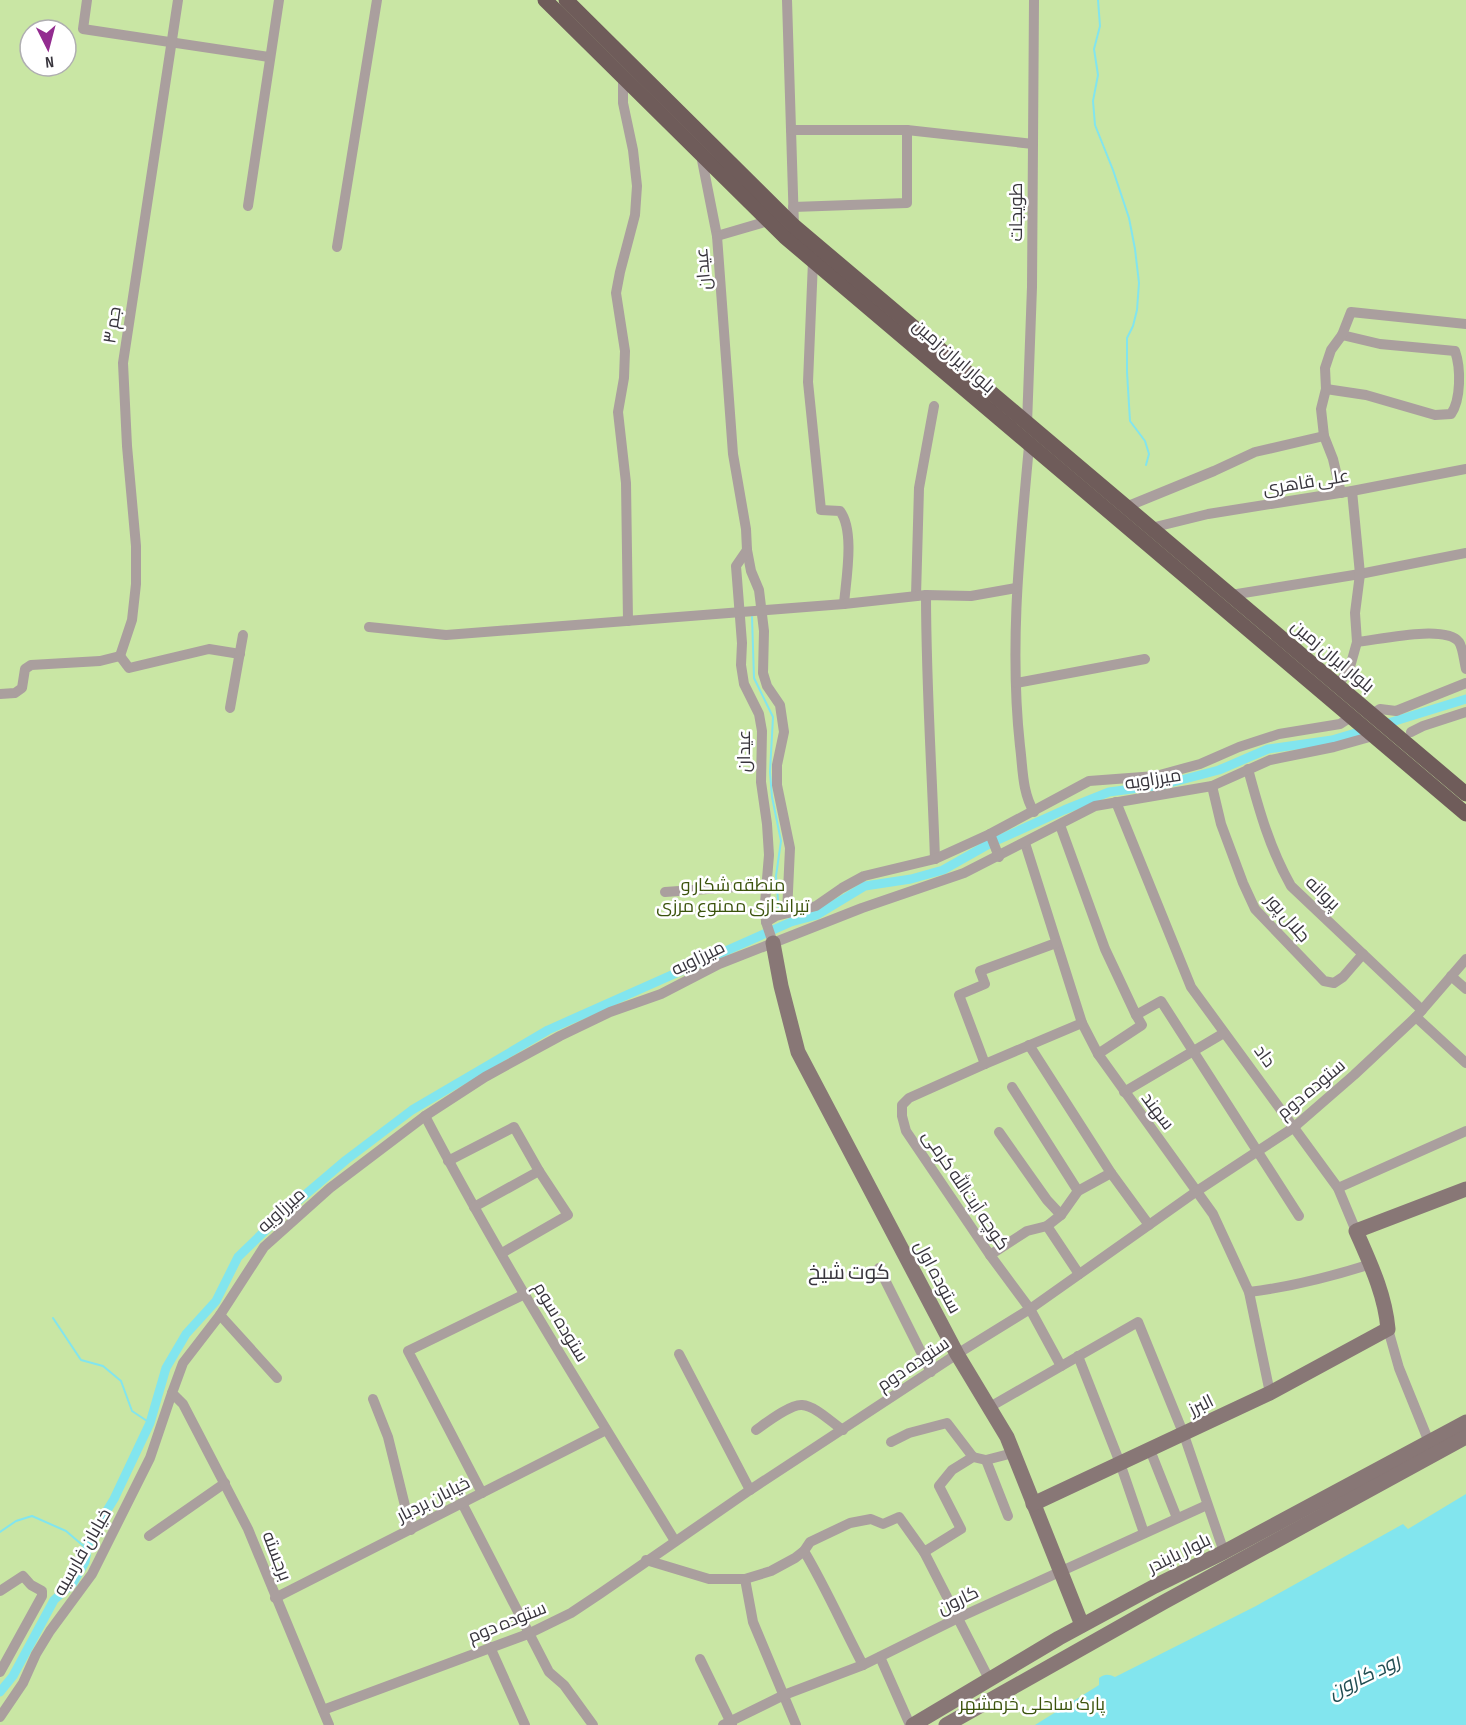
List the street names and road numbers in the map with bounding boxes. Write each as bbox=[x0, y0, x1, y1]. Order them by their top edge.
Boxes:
street label: طویجات bbox=[1006, 183, 1027, 241]
street label: عیدان bbox=[691, 247, 716, 291]
street label: جم ۳ bbox=[99, 305, 127, 345]
street label: بلوار ایران زمین bbox=[908, 315, 999, 398]
street label: علی قاهری bbox=[1261, 465, 1351, 500]
street label: بلوار ایران زمین bbox=[1287, 616, 1379, 697]
street label: عیدان bbox=[734, 730, 755, 772]
street label: میرزاویه bbox=[1123, 765, 1183, 794]
street label: پروانه bbox=[1300, 872, 1344, 916]
street label: جلال پور bbox=[1260, 889, 1314, 947]
street label: میرزاویه bbox=[668, 937, 728, 980]
street label: داد bbox=[1250, 1041, 1280, 1071]
street label: ستوده دوم bbox=[1273, 1055, 1350, 1125]
street label: سهند bbox=[1137, 1088, 1179, 1134]
street label: کوچه آیت‌الله کرمی bbox=[917, 1125, 1015, 1255]
street label: میرزاویه bbox=[253, 1184, 309, 1237]
street label: ستوده اول bbox=[910, 1237, 965, 1317]
street label: ستوده سوم bbox=[528, 1279, 593, 1366]
street label: ستوده دوم bbox=[873, 1333, 954, 1397]
street label: البرز bbox=[1184, 1390, 1217, 1421]
street label: خیابان بردبار bbox=[392, 1472, 473, 1527]
street label: خیابان فارسیه bbox=[49, 1505, 116, 1600]
street label: برجسته bbox=[258, 1528, 296, 1584]
street label: بلوار بایندر bbox=[1143, 1529, 1214, 1578]
street label: کارون bbox=[934, 1582, 982, 1619]
street label: ستوده دوم bbox=[465, 1597, 550, 1649]

